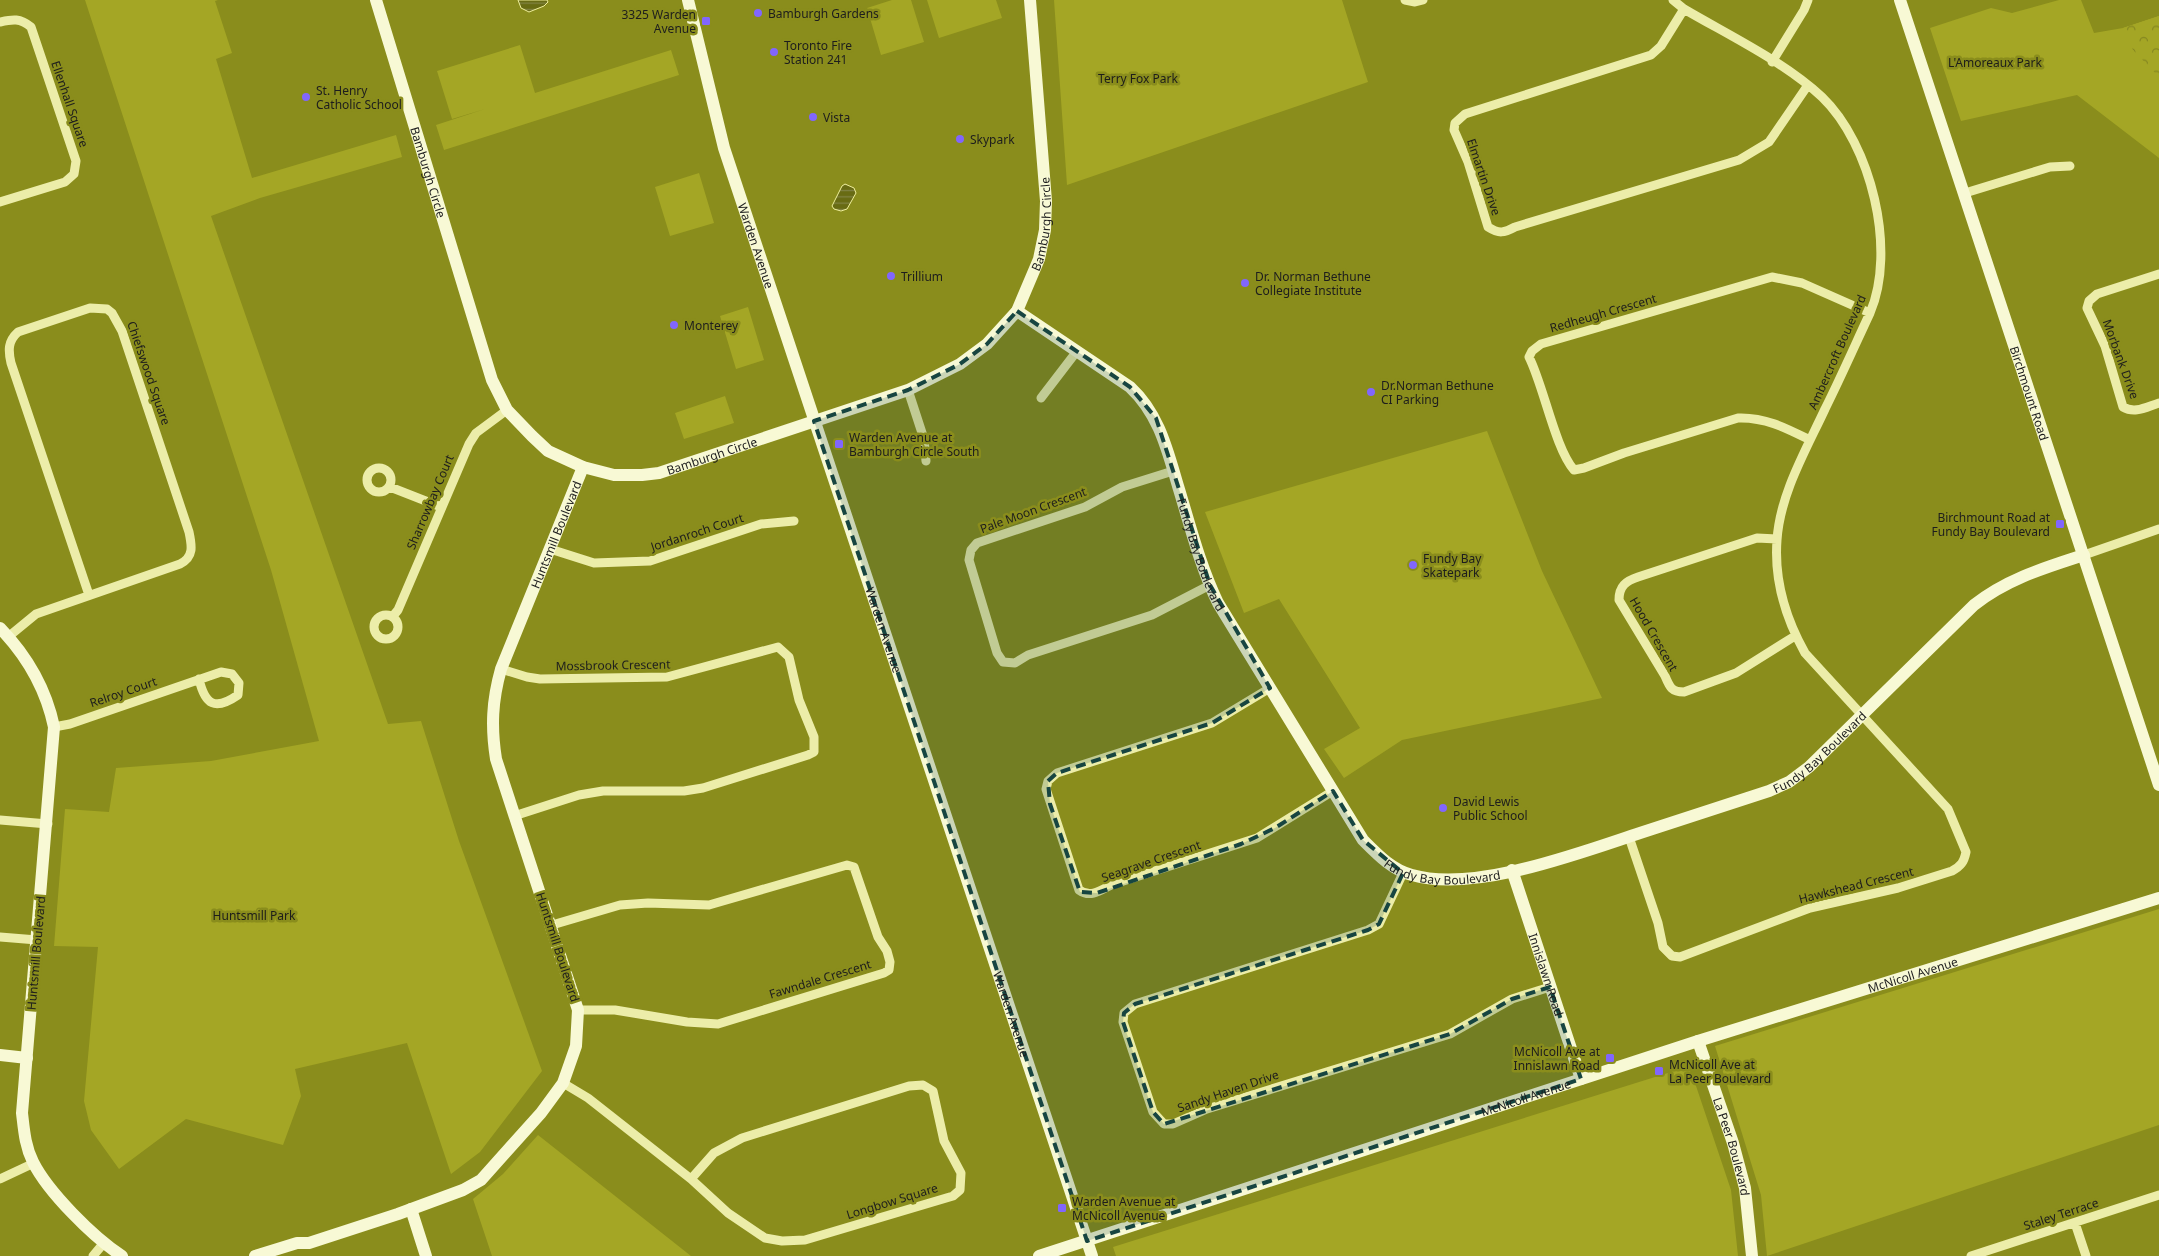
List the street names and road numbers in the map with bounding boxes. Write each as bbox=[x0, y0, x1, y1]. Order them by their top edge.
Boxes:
street label: Ellenhall Square bbox=[47, 59, 93, 150]
street label: Bamburgh Circle bbox=[407, 125, 451, 220]
street label: Elmartin Drive bbox=[1463, 136, 1505, 218]
street label: Bamburgh Circle bbox=[1027, 176, 1055, 273]
street label: Warden Avenue bbox=[734, 200, 779, 291]
street label: Redheugh Crescent bbox=[1548, 289, 1659, 336]
street label: Ambercroft Boulevard bbox=[1804, 292, 1870, 412]
street label: Morbank Drive bbox=[2099, 317, 2143, 402]
street label: Chiefswood Square bbox=[123, 319, 175, 427]
street label: Birchmount Road bbox=[2006, 344, 2053, 443]
street label: Bamburgh Circle bbox=[664, 432, 759, 478]
street label: Sharrowbay Court bbox=[402, 451, 458, 552]
street label: Huntsmill Boulevard bbox=[526, 478, 585, 591]
street label: Pale Moon Crescent bbox=[977, 483, 1089, 537]
street label: Fundy Bay Boulevard bbox=[1174, 496, 1229, 614]
street label: Jordanroch Court bbox=[647, 509, 746, 555]
street label: Warden Avenue bbox=[862, 585, 906, 675]
street label: Hood Crescent bbox=[1626, 594, 1682, 675]
street label: Mossbrook Crescent bbox=[555, 655, 671, 675]
street label: Relroy Court bbox=[87, 672, 159, 711]
street label: Fundy Bay Boulevard bbox=[1770, 707, 1870, 797]
street label: Seagrave Crescent bbox=[1099, 836, 1204, 886]
street label: Fundy Bay Boulevard bbox=[1381, 855, 1502, 888]
street label: Hawkshead Crescent bbox=[1797, 862, 1916, 907]
street label: Huntsmill Boulevard bbox=[532, 890, 584, 1004]
street label: Huntsmill Boulevard bbox=[23, 895, 49, 1011]
street label: Innislawn Road bbox=[1525, 931, 1568, 1018]
street label: McNicoll Avenue bbox=[1866, 952, 1960, 996]
street label: Fawndale Crescent bbox=[767, 955, 874, 1003]
street label: Warden Avenue bbox=[990, 969, 1034, 1059]
street label: Sandy Haven Drive bbox=[1175, 1066, 1281, 1116]
street label: McNicoll Avenue bbox=[1479, 1075, 1573, 1120]
street label: La Peer Boulevard bbox=[1709, 1095, 1754, 1197]
street label: Longbow Square bbox=[844, 1179, 940, 1223]
street label: Staley Terrace bbox=[2021, 1194, 2101, 1234]

